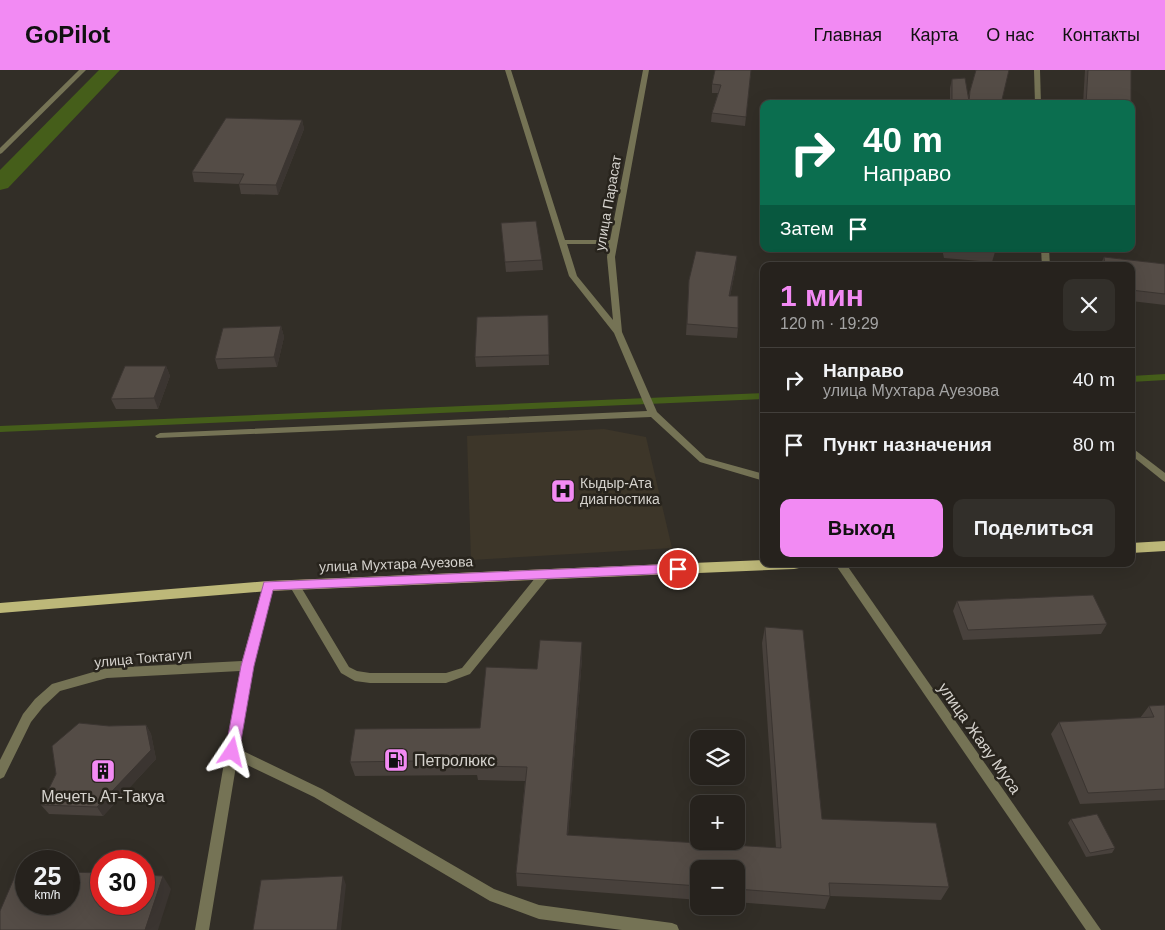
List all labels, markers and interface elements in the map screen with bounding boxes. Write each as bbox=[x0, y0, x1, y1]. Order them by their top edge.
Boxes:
text: GoPilot bbox=[25, 21, 110, 48]
text: Главная bbox=[814, 25, 882, 45]
text: Карта bbox=[910, 25, 958, 45]
text: О нас bbox=[986, 25, 1034, 45]
text: Контакты bbox=[1062, 25, 1140, 45]
icon: right bbox=[780, 120, 845, 185]
text: 40 m bbox=[863, 120, 943, 159]
street label: улица Парасат bbox=[592, 153, 624, 252]
text: Направо bbox=[863, 161, 951, 186]
icon: arrive bbox=[844, 215, 872, 243]
text: Затем bbox=[780, 218, 834, 239]
text: 1 мин bbox=[780, 279, 864, 312]
button: close bbox=[1063, 279, 1115, 331]
text: 120 m · 19:29 bbox=[780, 315, 879, 332]
text: Направо bbox=[823, 360, 904, 381]
icon: right bbox=[780, 366, 808, 394]
text: 40 m bbox=[1073, 369, 1115, 390]
text: улица Мухтара Ауезова bbox=[823, 382, 999, 399]
icon: arrive bbox=[780, 431, 808, 459]
text: Пункт назначения bbox=[823, 434, 992, 455]
text: 80 m bbox=[1073, 434, 1115, 455]
place label: Кыдыр-Ата диагностика bbox=[580, 475, 660, 507]
hospital icon: Кыдыр-Ата диагностика bbox=[550, 478, 576, 504]
button: Выход bbox=[780, 499, 943, 557]
button: Поделиться bbox=[953, 499, 1115, 557]
pin bbox=[657, 548, 699, 590]
street label: улица Мухтара Ауезова bbox=[319, 553, 474, 575]
icon: arrive bbox=[664, 555, 692, 583]
street label: улица Токтагул bbox=[94, 646, 192, 670]
street label: улица Жаяу Муса bbox=[935, 680, 1024, 797]
position arrow bbox=[205, 725, 257, 777]
map controls bbox=[690, 730, 745, 915]
button: layers bbox=[690, 730, 745, 785]
fuel station icon: Петролюкс bbox=[383, 747, 409, 773]
place label: Петролюкс bbox=[414, 752, 495, 769]
building icon: Мечеть Ат-Такуа bbox=[90, 758, 116, 784]
place label: Мечеть Ат-Такуа bbox=[41, 788, 165, 805]
button: + bbox=[690, 795, 745, 850]
speed limit sign: 30 bbox=[90, 850, 155, 915]
button: − bbox=[690, 860, 745, 915]
text: 25 bbox=[34, 862, 61, 890]
text: km/h bbox=[34, 888, 61, 902]

